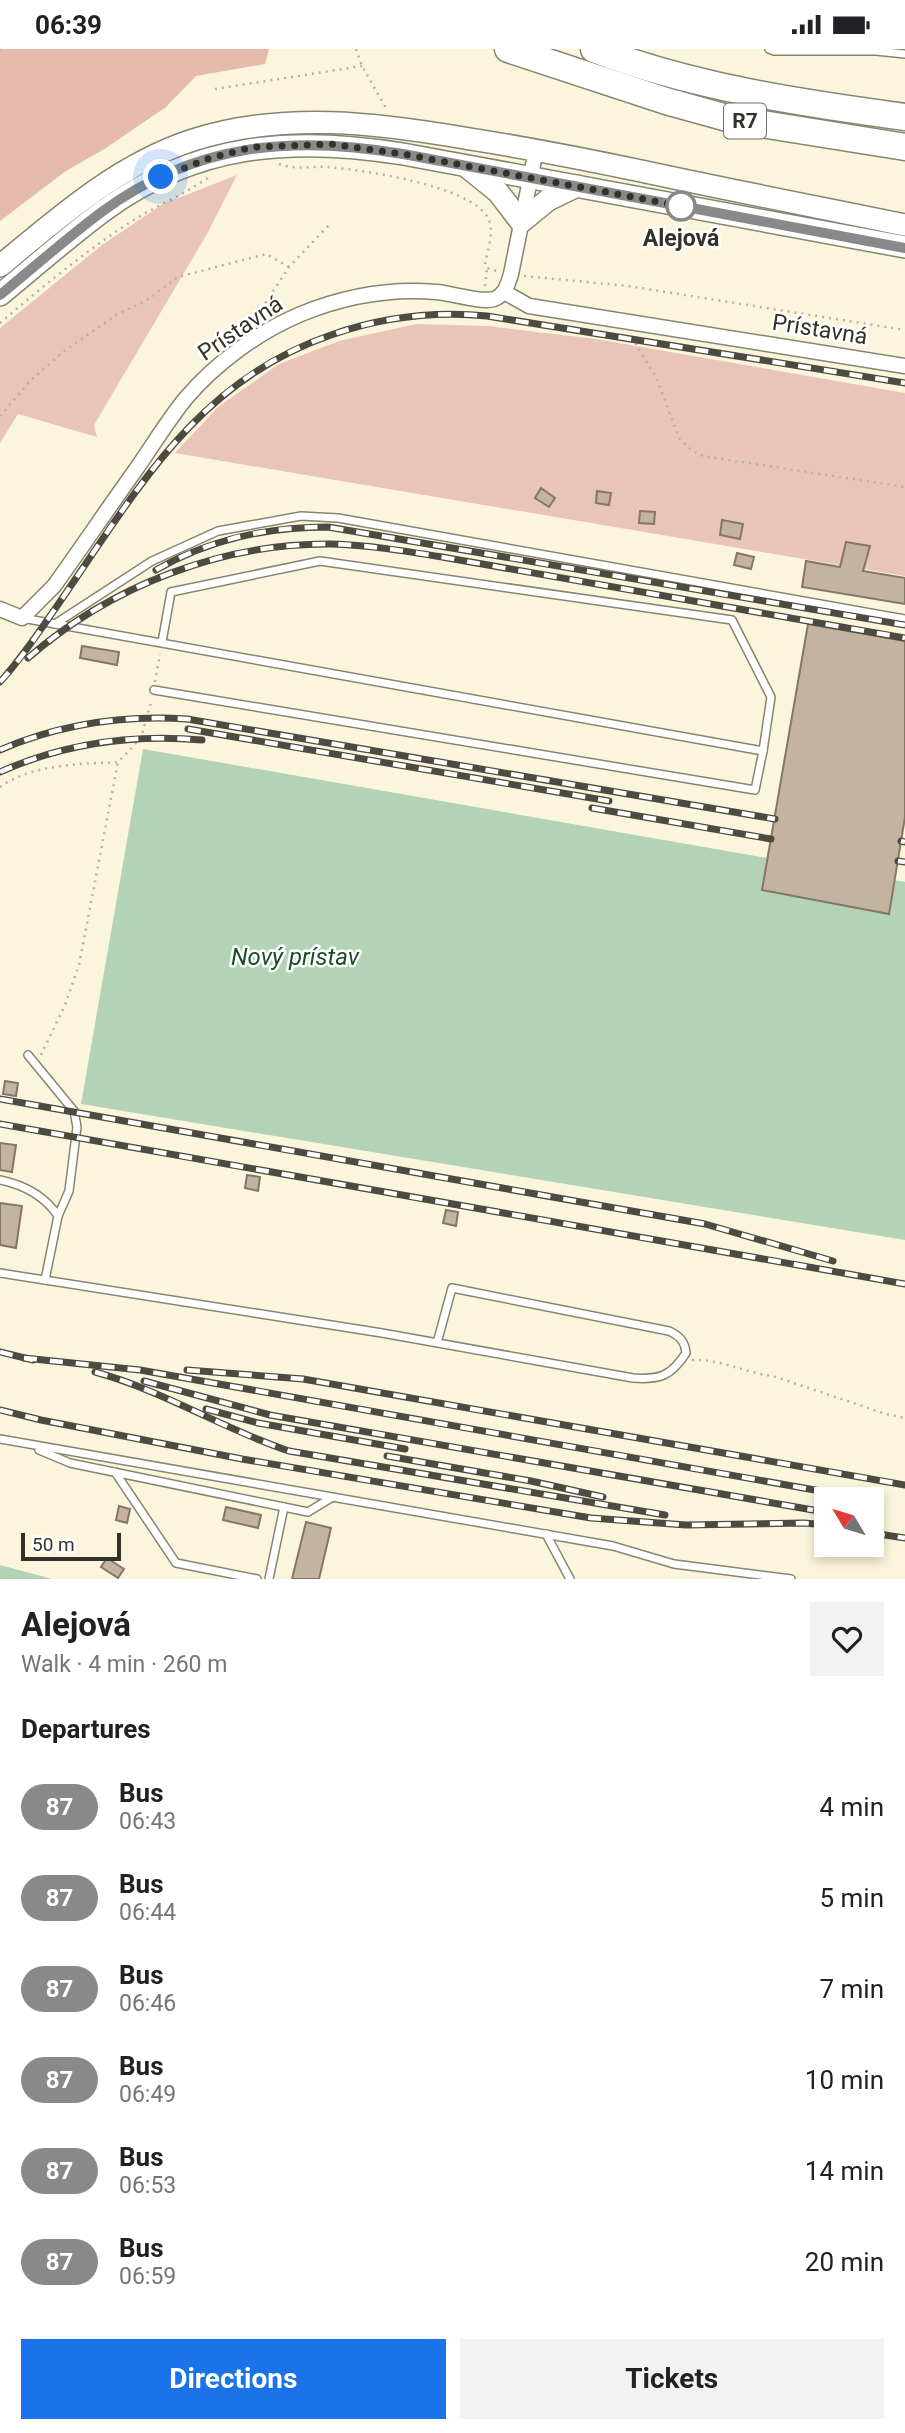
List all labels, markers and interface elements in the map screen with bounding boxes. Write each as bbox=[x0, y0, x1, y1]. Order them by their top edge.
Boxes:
text: 06:39 bbox=[35, 10, 102, 40]
road number: R7 bbox=[724, 104, 766, 139]
your location bbox=[143, 159, 178, 194]
marker: Alejová bbox=[666, 191, 696, 221]
place label: Alejová bbox=[643, 225, 719, 252]
street label: Prístavná bbox=[193, 290, 288, 366]
street label: Prístavná bbox=[770, 309, 869, 350]
water label: Nový prístav bbox=[231, 943, 360, 971]
north arrow bbox=[814, 1487, 884, 1557]
map controls bbox=[814, 1487, 884, 1557]
scale bar bbox=[21, 1530, 121, 1562]
text: 50 m bbox=[32, 1533, 75, 1556]
button: heart bbox=[810, 1602, 884, 1676]
text: Alejová bbox=[21, 1605, 131, 1644]
text: Walk · 4 min · 260 m bbox=[21, 1651, 227, 1678]
text: Departures bbox=[21, 1714, 151, 1744]
text: Bus bbox=[119, 1778, 164, 1808]
text: 4 min bbox=[819, 1792, 884, 1822]
text: 87 bbox=[46, 1793, 73, 1821]
text: 06:43 bbox=[119, 1808, 176, 1835]
text: Bus bbox=[119, 1869, 164, 1899]
text: 5 min bbox=[819, 1883, 884, 1913]
text: 87 bbox=[46, 1884, 73, 1912]
text: 06:44 bbox=[119, 1899, 176, 1926]
text: Bus bbox=[119, 1960, 164, 1990]
text: 7 min bbox=[819, 1974, 884, 2004]
text: 87 bbox=[46, 1975, 73, 2003]
text: 06:46 bbox=[119, 1990, 176, 2017]
text: Bus bbox=[119, 2051, 164, 2081]
text: 10 min bbox=[805, 2065, 884, 2095]
text: 87 bbox=[46, 2066, 73, 2094]
text: 06:49 bbox=[119, 2081, 176, 2108]
text: Bus bbox=[119, 2142, 164, 2172]
text: 14 min bbox=[805, 2156, 884, 2186]
text: 87 bbox=[46, 2157, 73, 2185]
text: 06:53 bbox=[119, 2172, 176, 2199]
text: Bus bbox=[119, 2233, 164, 2263]
text: 20 min bbox=[805, 2247, 884, 2277]
text: 87 bbox=[46, 2248, 73, 2276]
text: 06:59 bbox=[119, 2263, 176, 2290]
button: Directions bbox=[21, 2339, 446, 2419]
button: Tickets bbox=[460, 2339, 884, 2419]

